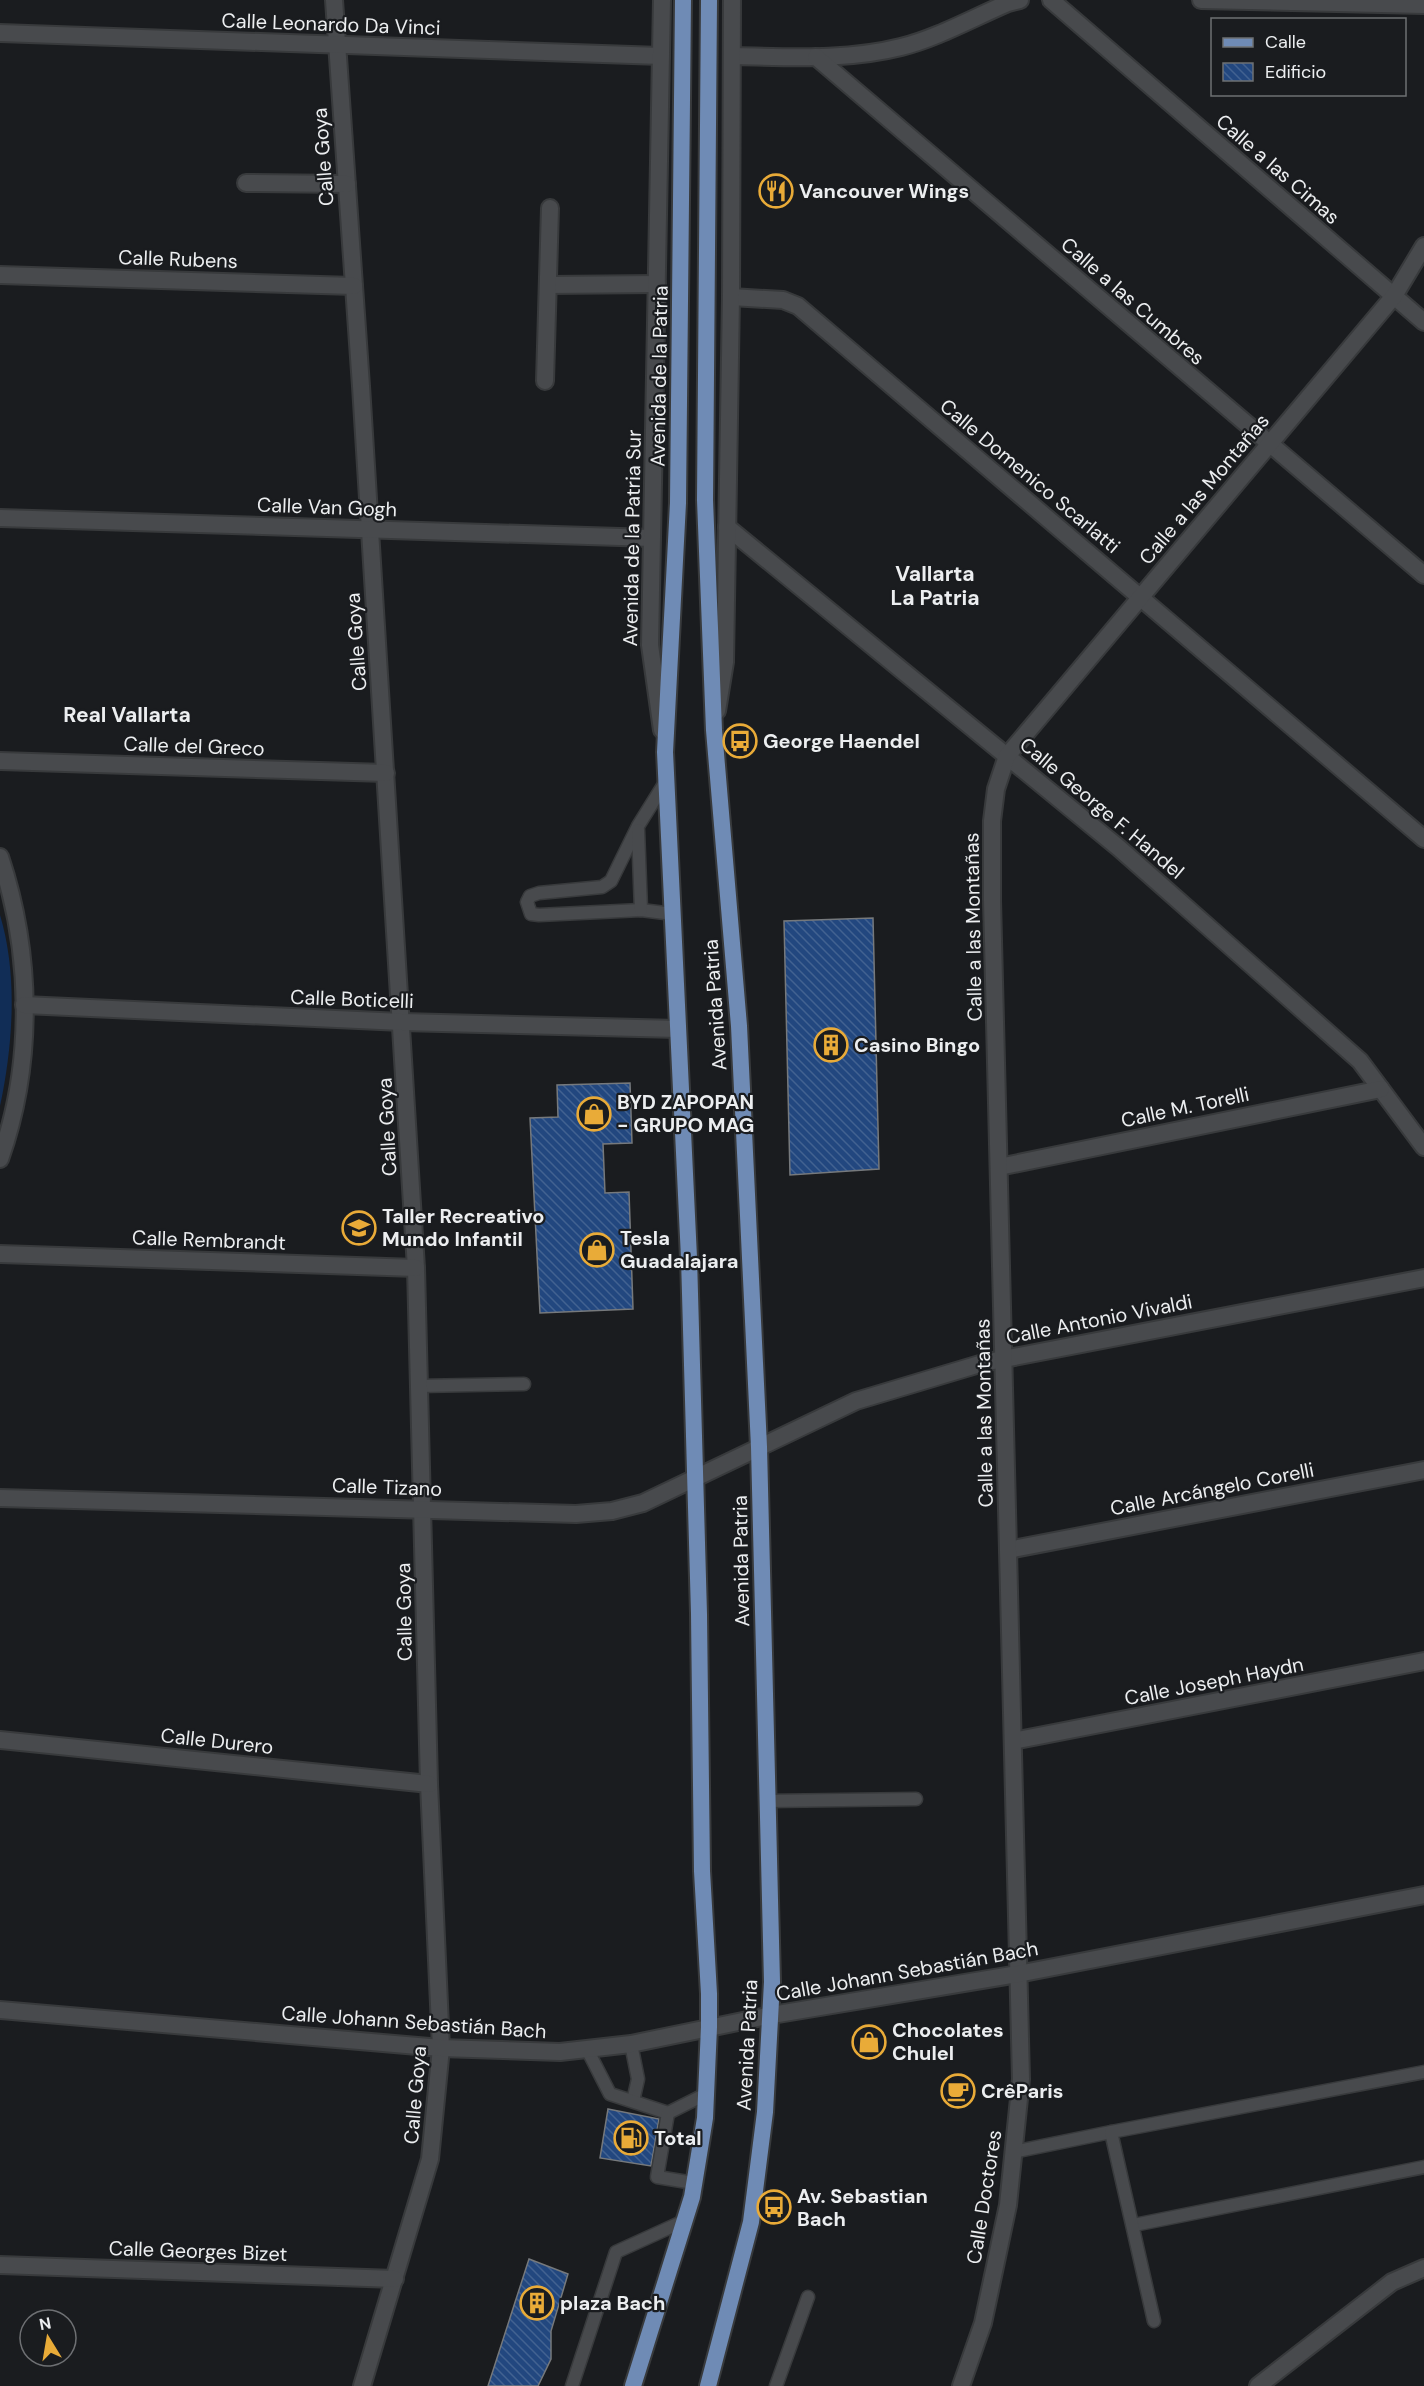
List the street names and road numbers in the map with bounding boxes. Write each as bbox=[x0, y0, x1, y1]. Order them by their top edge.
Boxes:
street label: Calle Leonardo Da Vinci bbox=[221, 7, 441, 41]
street label: Calle Goya bbox=[307, 107, 339, 207]
street label: Calle a las Cimas bbox=[1211, 108, 1345, 230]
street label: Calle a las Cumbres bbox=[1056, 231, 1210, 371]
street label: Calle Rubens bbox=[118, 244, 238, 274]
street label: Avenida de la Patria bbox=[644, 285, 674, 467]
street label: Calle Domenico Scarlatti bbox=[935, 393, 1125, 559]
street label: Calle a las Montañas bbox=[1133, 408, 1275, 570]
street label: Avenida de la Patria Sur bbox=[617, 429, 647, 647]
street label: Calle Van Gogh bbox=[257, 492, 397, 522]
street label: Calle Goya bbox=[340, 592, 372, 692]
street label: Calle del Greco bbox=[123, 731, 265, 761]
street label: Calle George F. Handel bbox=[1014, 732, 1190, 884]
street label: Calle a las Montañas bbox=[958, 832, 988, 1022]
street label: Avenida Patria bbox=[697, 939, 733, 1071]
street label: Calle Boticelli bbox=[290, 984, 414, 1014]
street label: Calle Goya bbox=[371, 1077, 403, 1177]
street label: Calle M. Torelli bbox=[1119, 1081, 1251, 1133]
street label: Calle Rembrandt bbox=[132, 1224, 287, 1256]
street label: Calle Antonio Vivaldi bbox=[1004, 1288, 1194, 1350]
street label: Calle a las Montañas bbox=[969, 1318, 999, 1508]
street label: Calle Arcángelo Corelli bbox=[1108, 1456, 1316, 1522]
street label: Calle Tizano bbox=[331, 1472, 443, 1502]
street label: Avenida Patria bbox=[727, 1495, 755, 1627]
street label: Calle Goya bbox=[390, 1563, 418, 1661]
street label: Calle Joseph Haydn bbox=[1122, 1651, 1306, 1711]
street label: Calle Durero bbox=[159, 1722, 275, 1760]
street label: Calle Johann Sebastián Bach bbox=[774, 1935, 1040, 2007]
street label: Avenida Patria bbox=[731, 1979, 763, 2111]
street label: Calle Johann Sebastián Bach bbox=[281, 2000, 547, 2044]
street label: Calle Goya bbox=[398, 2045, 432, 2145]
street label: Calle Doctores bbox=[961, 2128, 1007, 2266]
street label: Calle Georges Bizet bbox=[108, 2235, 288, 2267]

